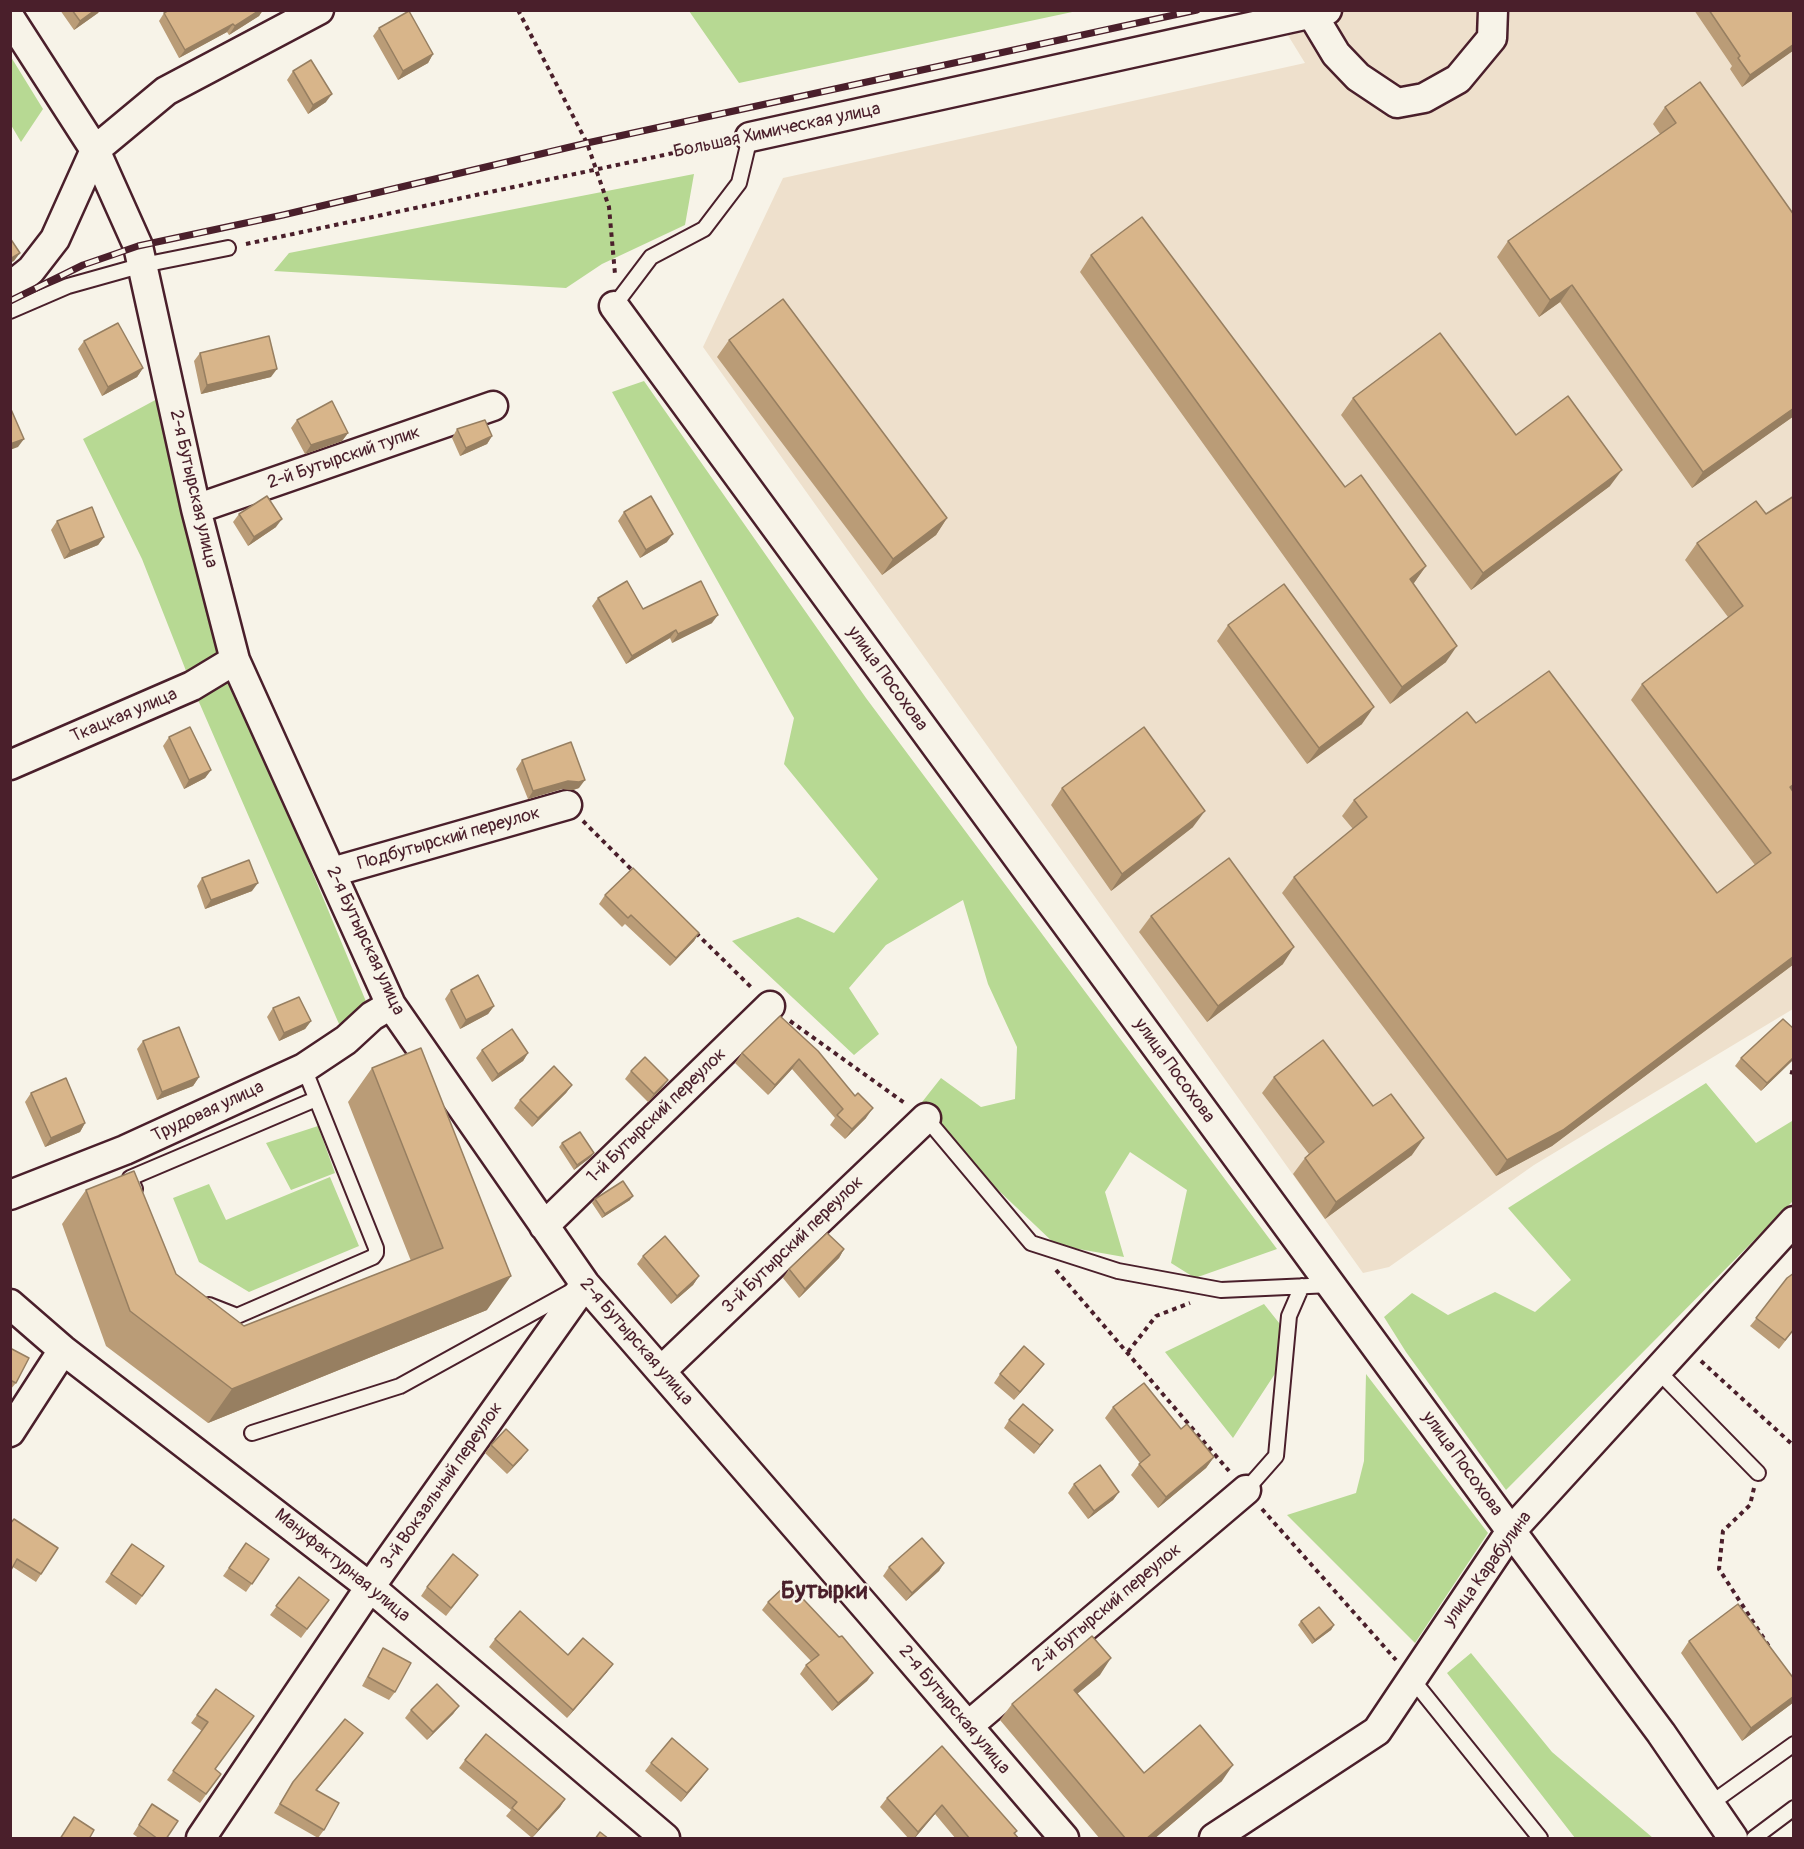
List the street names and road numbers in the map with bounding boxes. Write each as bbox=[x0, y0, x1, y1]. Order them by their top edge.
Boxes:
street label: Большая Химическая улица bbox=[671, 98, 883, 164]
street label: 2-я Бутырская улица bbox=[164, 408, 222, 570]
street label: 2-й Бутырский тупик bbox=[265, 422, 423, 494]
street label: улица Посохова bbox=[842, 623, 932, 735]
street label: Ткацкая улица bbox=[67, 684, 181, 748]
street label: Подбутырский переулок bbox=[355, 803, 543, 875]
street label: 2-я Бутырская улица bbox=[321, 863, 409, 1019]
street label: улица Посохова bbox=[1129, 1015, 1219, 1127]
street label: 1-й Бутырский переулок bbox=[583, 1044, 731, 1188]
street label: Трудовая улица bbox=[149, 1077, 267, 1147]
street label: 3-й Бутырский переулок bbox=[718, 1172, 868, 1318]
street label: 2-я Бутырская улица bbox=[575, 1274, 697, 1410]
street label: 3-й Вокзальный переулок bbox=[376, 1398, 508, 1574]
street label: улица Посохова bbox=[1417, 1408, 1507, 1520]
street label: Мануфактурная улица bbox=[270, 1505, 414, 1627]
street label: улица Карабулина bbox=[1439, 1507, 1537, 1631]
street label: 2-й Бутырский переулок bbox=[1028, 1539, 1186, 1677]
street label: 2-я Бутырская улица bbox=[894, 1641, 1014, 1779]

